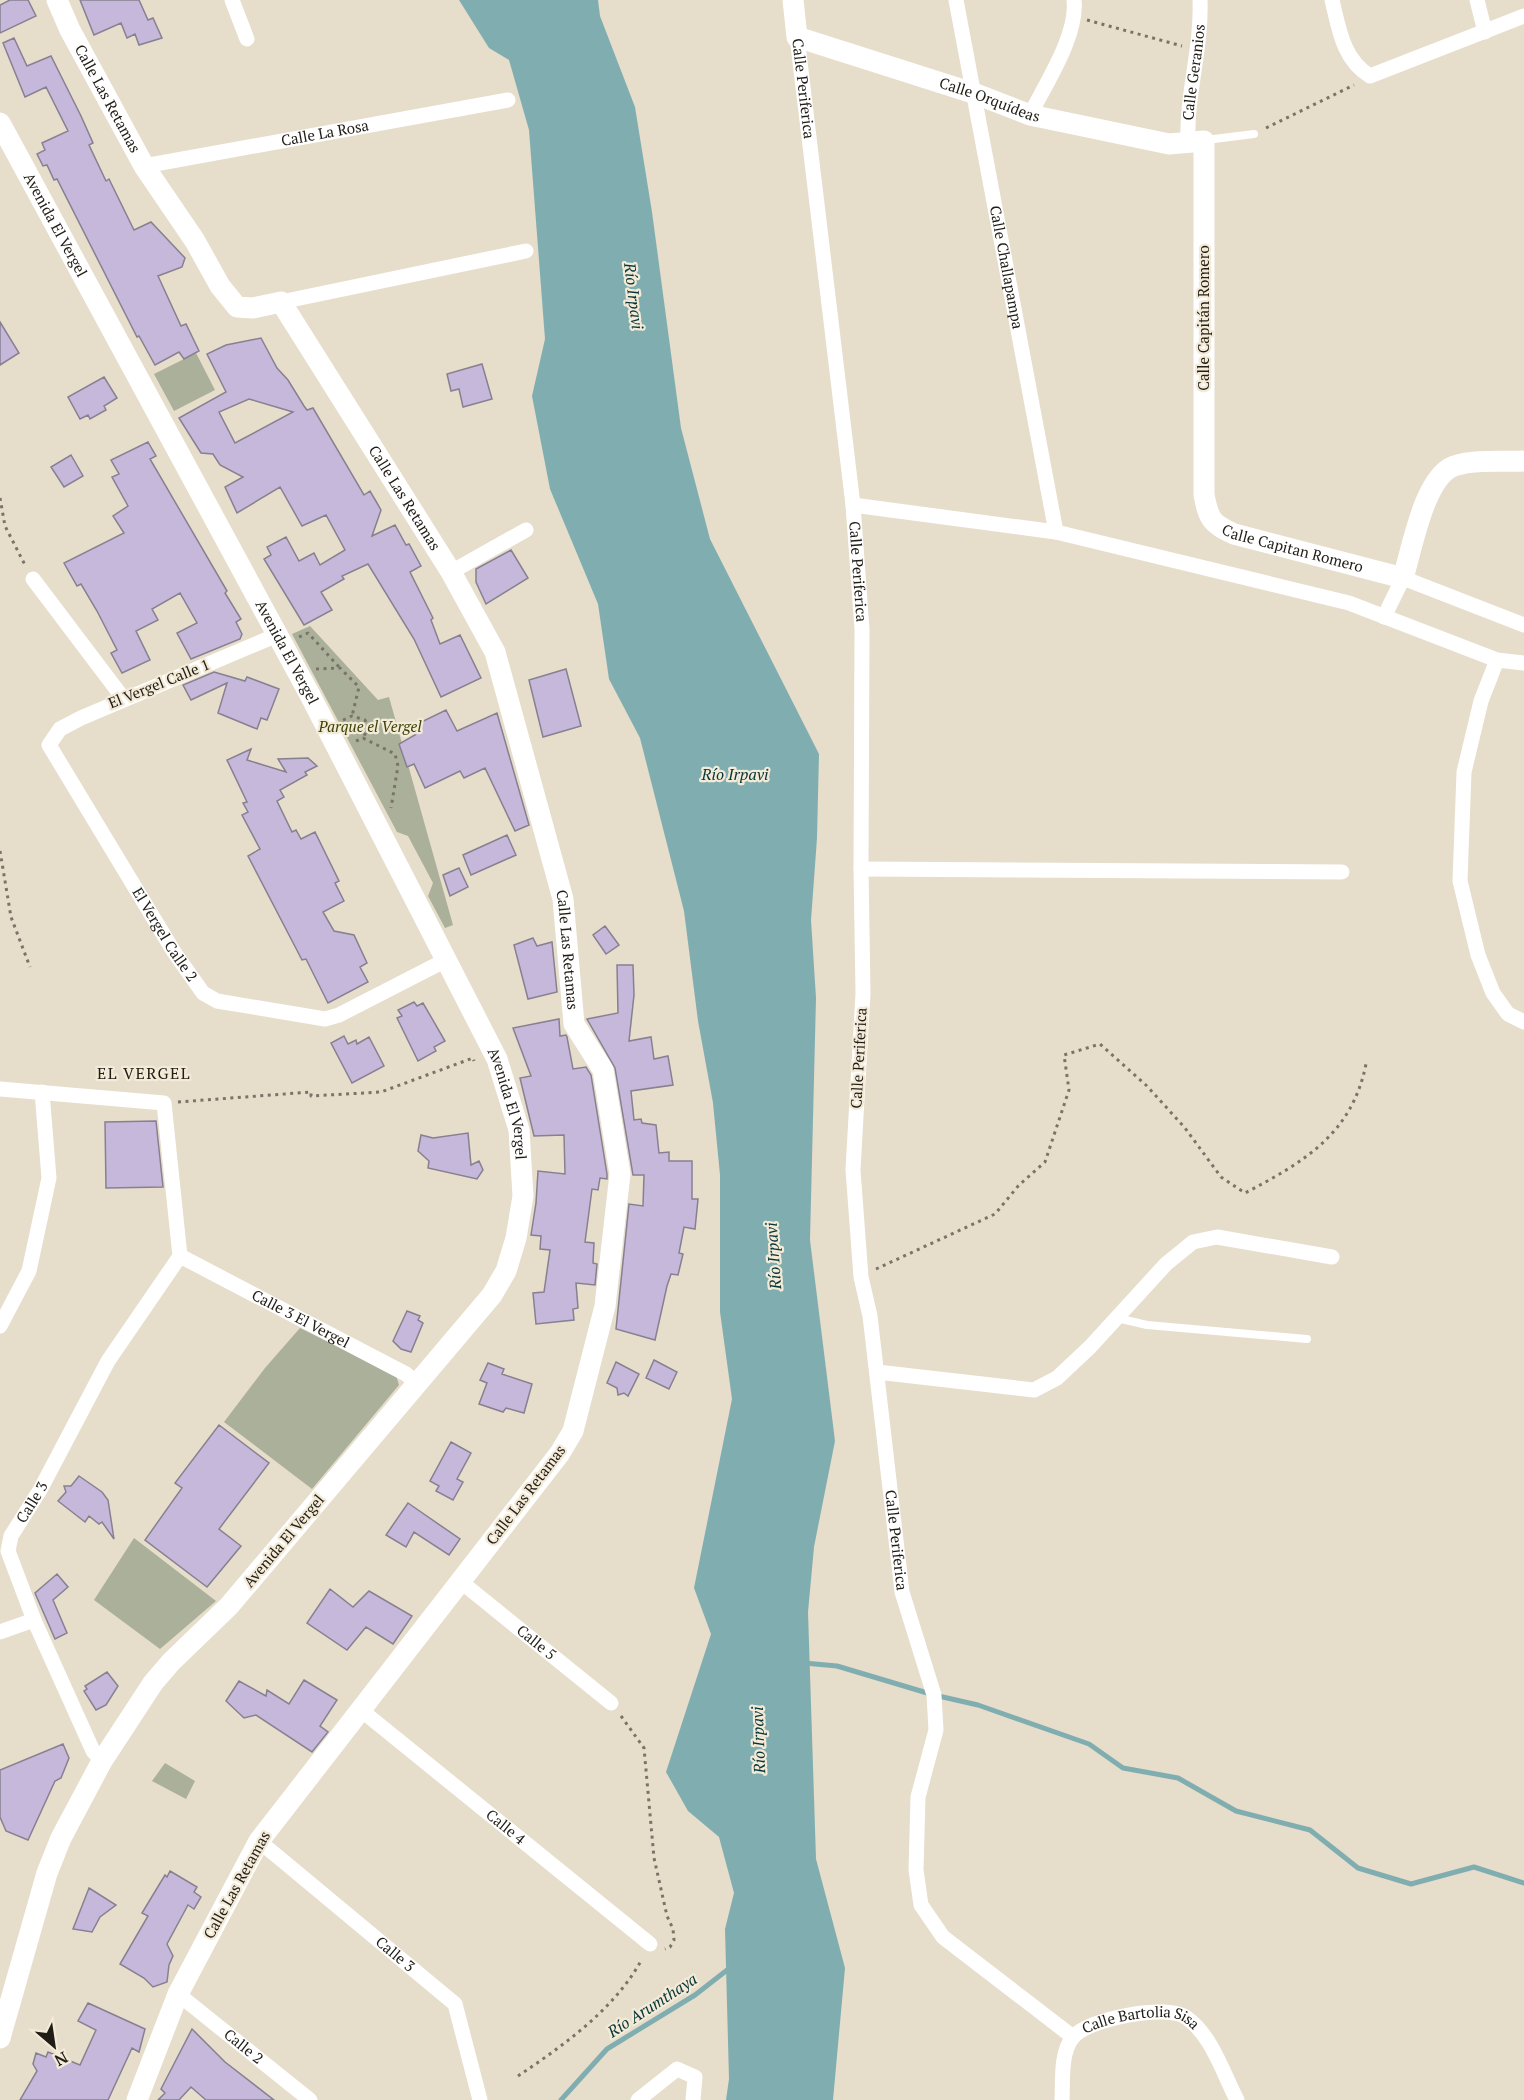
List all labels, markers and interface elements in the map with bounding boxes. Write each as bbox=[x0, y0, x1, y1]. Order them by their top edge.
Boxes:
street label: Calle Geranios bbox=[1177, 23, 1209, 121]
street label: Calle Periferica bbox=[788, 37, 820, 140]
street label: Calle Las Retamas bbox=[71, 41, 146, 156]
street label: Calle Orquídeas bbox=[937, 72, 1042, 126]
street label: Calle La Rosa bbox=[279, 114, 371, 150]
street label: Avenida El Vergel bbox=[20, 169, 93, 280]
street label: Calle Challapampa bbox=[986, 204, 1029, 331]
street label: Calle Capitán Romero bbox=[1193, 245, 1213, 391]
water label: Río Irpavi bbox=[619, 260, 649, 331]
street label: Calle Las Retamas bbox=[365, 441, 446, 554]
street label: Calle Capitan Romero bbox=[1219, 519, 1366, 576]
street label: Calle Periferica bbox=[845, 520, 872, 623]
street label: Avenida El Vergel bbox=[251, 596, 324, 707]
street label: El Vergel Calle 1 bbox=[105, 654, 212, 713]
park label: Parque el Vergel bbox=[317, 716, 422, 736]
water label: Río Irpavi bbox=[701, 763, 769, 785]
street label: El Vergel Calle 2 bbox=[128, 883, 203, 985]
street label: Calle Las Retamas bbox=[552, 887, 584, 1011]
street label: Calle Periferica bbox=[845, 1007, 871, 1109]
street label: Avenida El Vergel bbox=[484, 1044, 532, 1160]
district label: EL VERGEL bbox=[97, 1062, 191, 1084]
water label: Río Irpavi bbox=[760, 1221, 786, 1291]
street label: Calle 3 El Vergel bbox=[249, 1284, 353, 1352]
street label: Calle Las Retamas bbox=[481, 1440, 569, 1548]
street label: Calle 3 bbox=[11, 1478, 52, 1526]
street label: Calle Periferica bbox=[881, 1489, 913, 1592]
street label: Avenida El Vergel bbox=[238, 1490, 328, 1591]
street label: Calle 5 bbox=[513, 1620, 561, 1664]
water label: Río Irpavi bbox=[746, 1706, 770, 1775]
street label: Calle 4 bbox=[482, 1804, 530, 1848]
street label: Calle Las Retamas bbox=[198, 1827, 274, 1942]
street label: Calle 3 bbox=[372, 1931, 420, 1976]
water label: Río Arumthaya bbox=[602, 1968, 701, 2043]
text: Calle Bartolia Sisa bbox=[1078, 2001, 1205, 2038]
north arrow bbox=[24, 2016, 84, 2076]
street label: Calle Bartolia Sisa bbox=[1078, 2023, 1200, 2043]
street label: Calle 2 bbox=[220, 2024, 268, 2068]
text: N bbox=[51, 2047, 72, 2072]

